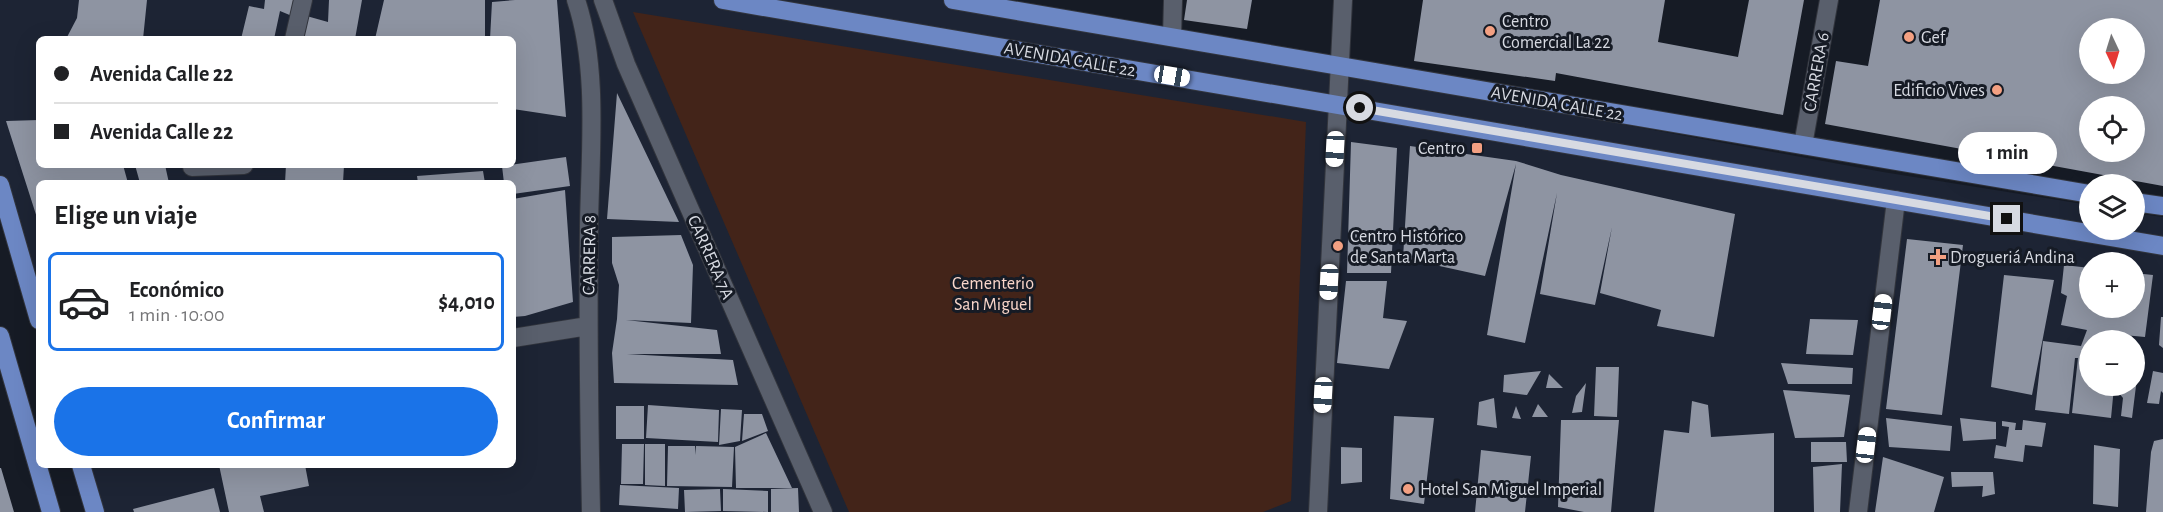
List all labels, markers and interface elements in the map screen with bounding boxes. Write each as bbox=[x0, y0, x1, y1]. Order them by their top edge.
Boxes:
place label: Centro Comercial La 22 bbox=[1502, 13, 1610, 52]
north arrow bbox=[2079, 18, 2145, 84]
map controls bbox=[2079, 18, 2145, 396]
marker: Centro Comercial La 22 bbox=[1483, 24, 1497, 38]
place label: Gef bbox=[1921, 29, 1947, 47]
marker: Gef bbox=[1902, 30, 1916, 44]
street label: CARRERA 6 bbox=[1801, 31, 1833, 113]
street label: AVENIDA CALLE 22 bbox=[1003, 40, 1137, 80]
text: Avenida Calle 22 bbox=[90, 63, 233, 85]
car bbox=[1153, 64, 1191, 88]
place label: Edificio Vives bbox=[1893, 82, 1985, 100]
marker: Edificio Vives bbox=[1990, 83, 2004, 97]
street label: AVENIDA CALLE 22 bbox=[1490, 84, 1624, 124]
route start bbox=[1346, 94, 1373, 121]
button: locate bbox=[2079, 96, 2145, 162]
text: Avenida Calle 22 bbox=[90, 121, 233, 143]
car bbox=[1325, 131, 1345, 167]
callout: 1 min bbox=[1958, 132, 2056, 174]
place label: Centro bbox=[1418, 140, 1465, 158]
marker: Centro bbox=[1470, 141, 1484, 155]
text: 1 min bbox=[1986, 143, 2029, 163]
button: layers bbox=[2079, 174, 2145, 240]
text: Elige un viaje bbox=[54, 202, 197, 229]
route end bbox=[1993, 205, 2020, 232]
street label: CARRERA 7A bbox=[684, 213, 737, 303]
street label: CARRERA 8 bbox=[580, 215, 600, 295]
place label: Centro Histórico de Santa Marta bbox=[1350, 228, 1464, 267]
marker: Centro Histórico de Santa Marta bbox=[1331, 239, 1345, 253]
place label: Drogueriá Andina bbox=[1950, 249, 2075, 267]
marker: Drogueriá Andina bbox=[1931, 250, 1945, 264]
button: + bbox=[2079, 252, 2145, 318]
car bbox=[1319, 264, 1339, 300]
icon: car bbox=[57, 275, 111, 329]
park label: Cementerio San Miguel bbox=[952, 275, 1034, 314]
text: Económico bbox=[129, 279, 224, 301]
text: $4,010 bbox=[438, 291, 495, 313]
car bbox=[1871, 293, 1893, 331]
text: 1 min · 10:00 bbox=[129, 305, 225, 325]
button: − bbox=[2079, 330, 2145, 396]
car bbox=[1313, 377, 1333, 413]
button: Confirmar bbox=[54, 387, 498, 456]
car bbox=[1855, 426, 1877, 464]
place label: Hotel San Miguel Imperial bbox=[1420, 481, 1602, 499]
marker: Hotel San Miguel Imperial bbox=[1401, 482, 1415, 496]

